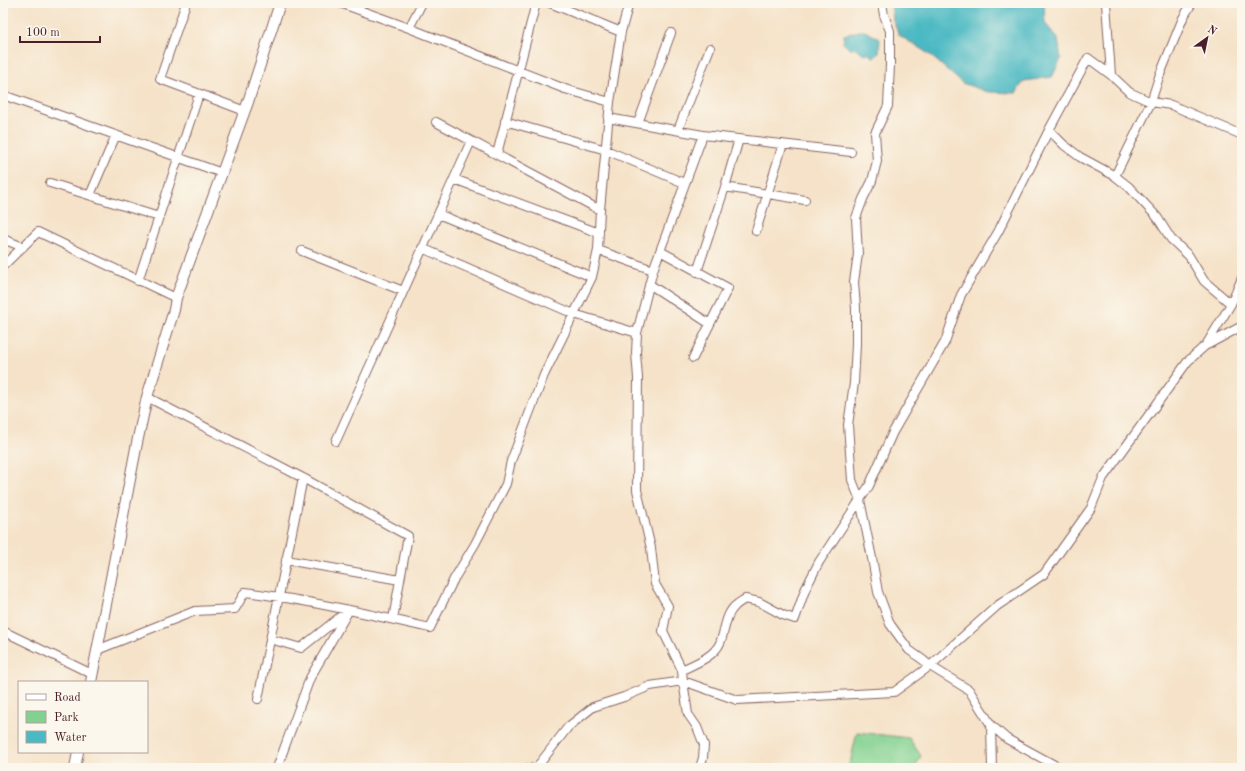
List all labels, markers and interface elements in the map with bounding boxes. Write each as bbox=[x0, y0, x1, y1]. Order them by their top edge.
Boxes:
scale bar bbox=[20, 18, 100, 44]
north arrow bbox=[1187, 18, 1227, 58]
text: N bbox=[1205, 24, 1219, 38]
text: 100 m bbox=[26, 27, 60, 39]
legend bbox=[18, 681, 148, 753]
text: Road bbox=[54, 692, 81, 704]
text: Park bbox=[54, 712, 79, 724]
text: Water bbox=[54, 732, 87, 744]

